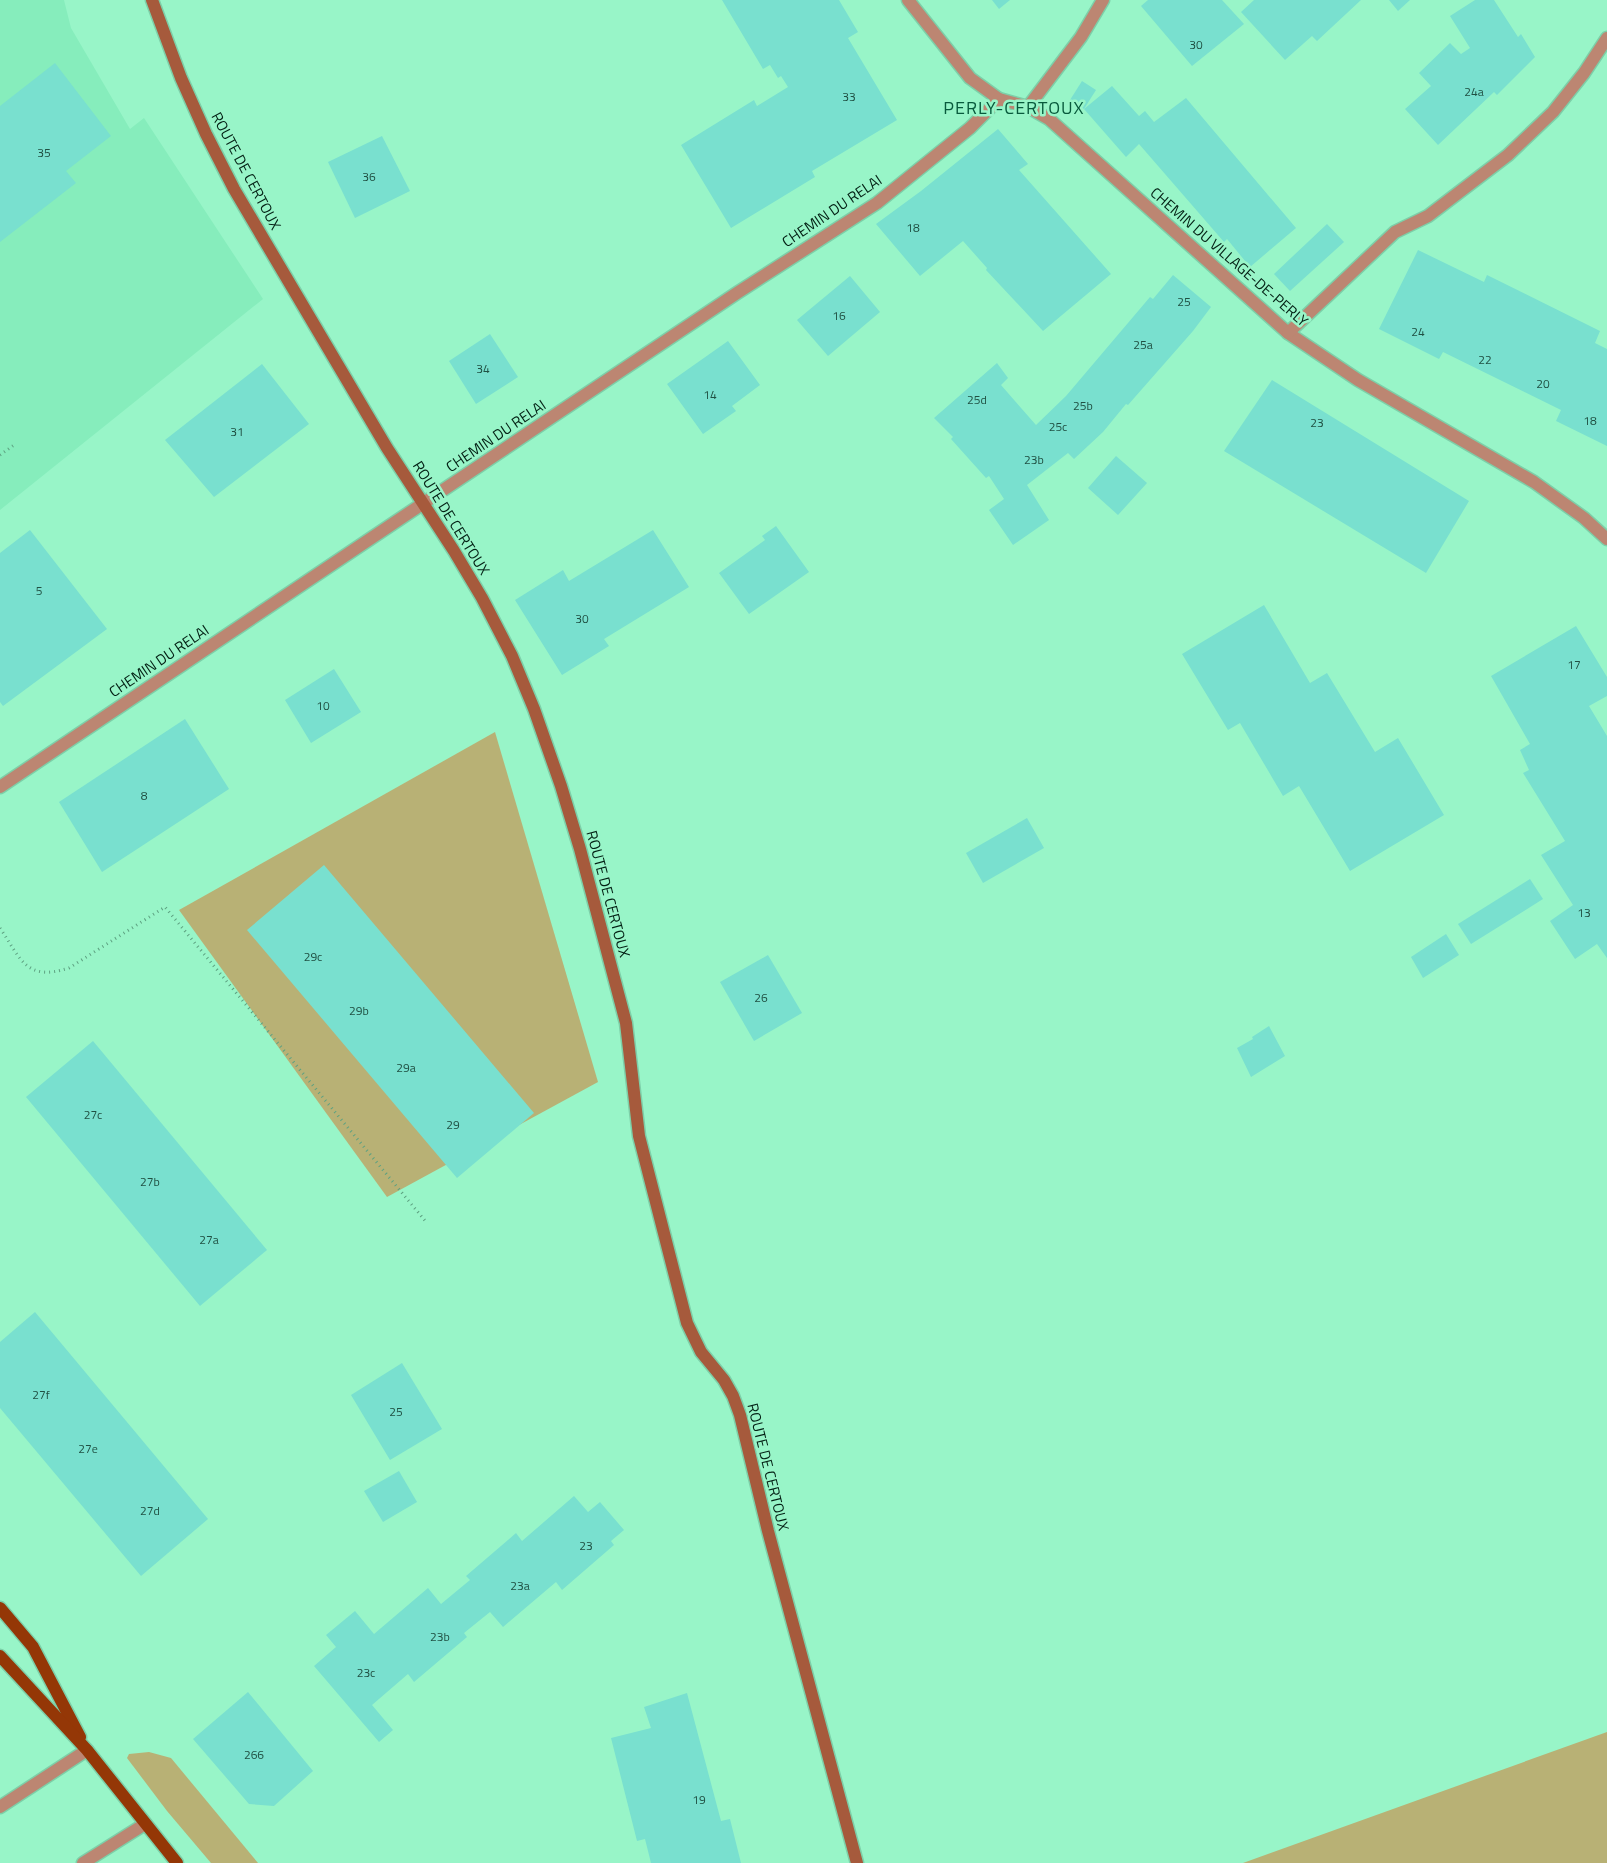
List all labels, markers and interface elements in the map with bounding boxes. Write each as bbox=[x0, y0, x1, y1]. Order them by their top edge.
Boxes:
house number: 30 bbox=[1189, 35, 1203, 54]
house number: 24a bbox=[1464, 82, 1484, 101]
house number: 33 bbox=[842, 87, 856, 106]
district label: PERLY-CERTOUX bbox=[943, 94, 1085, 121]
street label: ROUTE DE CERTOUX bbox=[206, 108, 288, 234]
house number: 35 bbox=[37, 143, 51, 162]
house number: 36 bbox=[362, 167, 376, 186]
street label: CHEMIN DU RELAI bbox=[777, 169, 886, 253]
street label: CHEMIN DU VILLAGE-DE-PERLY bbox=[1145, 181, 1313, 332]
house number: 18 bbox=[906, 218, 920, 237]
house number: 25 bbox=[1177, 292, 1191, 311]
house number: 16 bbox=[832, 306, 846, 325]
house number: 24 bbox=[1411, 322, 1425, 341]
house number: 25a bbox=[1133, 335, 1153, 354]
house number: 22 bbox=[1478, 350, 1492, 369]
house number: 34 bbox=[476, 359, 490, 378]
house number: 20 bbox=[1536, 374, 1550, 393]
house number: 14 bbox=[703, 385, 717, 404]
house number: 25d bbox=[967, 390, 987, 409]
street label: CHEMIN DU RELAI bbox=[441, 394, 550, 478]
house number: 25b bbox=[1073, 396, 1093, 415]
house number: 18 bbox=[1583, 411, 1597, 430]
house number: 23 bbox=[1310, 413, 1324, 432]
house number: 25c bbox=[1049, 417, 1067, 436]
house number: 31 bbox=[230, 422, 244, 441]
house number: 23b bbox=[1024, 450, 1044, 469]
street label: ROUTE DE CERTOUX bbox=[407, 456, 496, 580]
house number: 5 bbox=[36, 581, 43, 600]
house number: 30 bbox=[575, 609, 589, 628]
street label: CHEMIN DU RELAI bbox=[104, 619, 213, 703]
house number: 17 bbox=[1567, 655, 1581, 674]
house number: 10 bbox=[316, 696, 330, 715]
house number: 8 bbox=[141, 786, 148, 805]
street label: ROUTE DE CERTOUX bbox=[580, 828, 637, 961]
house number: 13 bbox=[1577, 903, 1591, 922]
house number: 29c bbox=[304, 947, 322, 966]
house number: 26 bbox=[754, 988, 768, 1007]
house number: 29b bbox=[349, 1001, 369, 1020]
house number: 29a bbox=[396, 1058, 416, 1077]
house number: 27c bbox=[84, 1105, 102, 1124]
house number: 29 bbox=[446, 1115, 460, 1134]
house number: 27b bbox=[140, 1172, 160, 1191]
house number: 27a bbox=[199, 1230, 219, 1249]
house number: 27f bbox=[32, 1385, 50, 1404]
street label: ROUTE DE CERTOUX bbox=[742, 1401, 796, 1534]
house number: 25 bbox=[389, 1402, 403, 1421]
house number: 27e bbox=[78, 1439, 98, 1458]
house number: 27d bbox=[140, 1501, 160, 1520]
house number: 23 bbox=[579, 1536, 593, 1555]
house number: 23a bbox=[510, 1576, 530, 1595]
house number: 23b bbox=[430, 1627, 450, 1646]
house number: 23c bbox=[357, 1663, 375, 1682]
house number: 266 bbox=[244, 1745, 264, 1764]
house number: 19 bbox=[692, 1790, 706, 1809]

